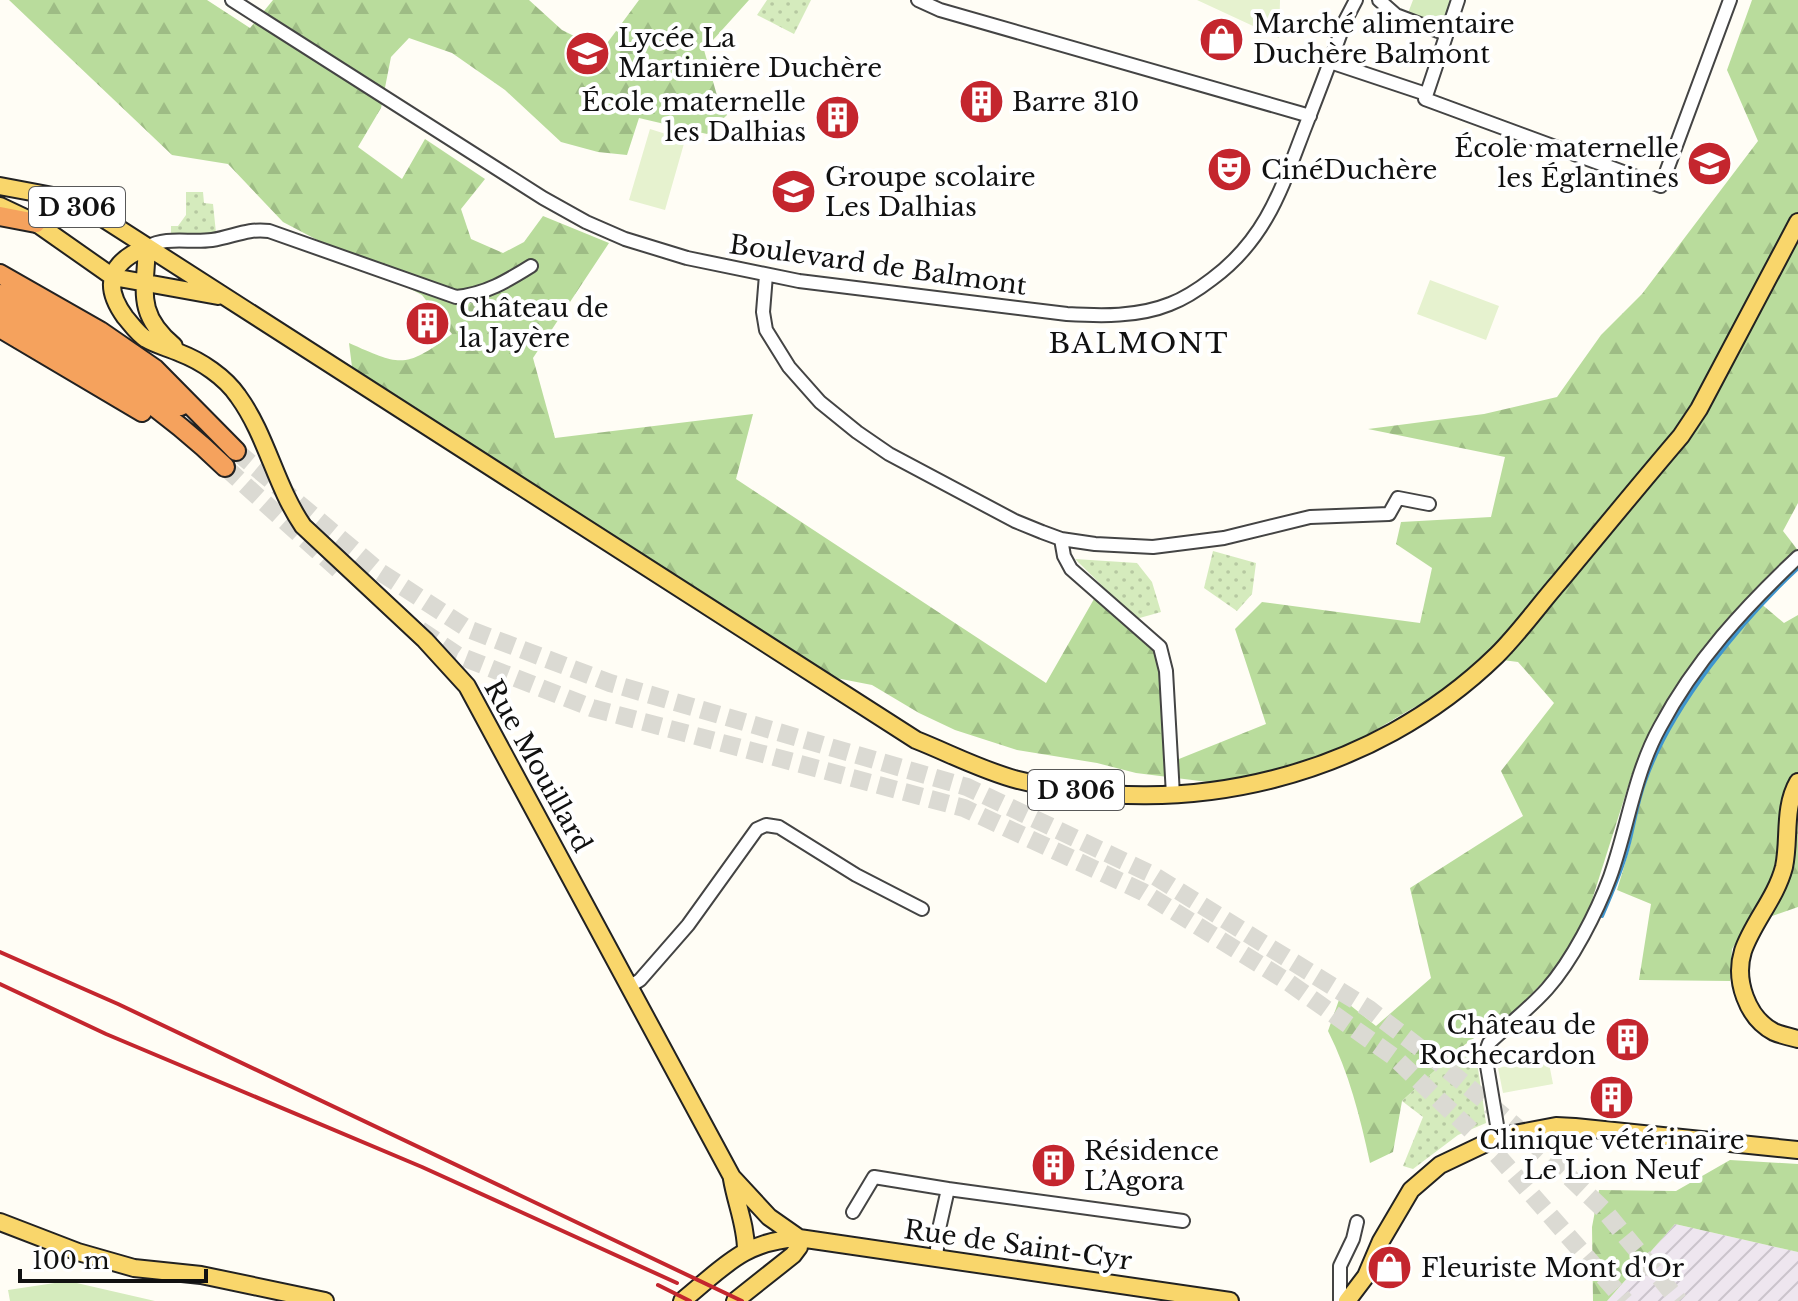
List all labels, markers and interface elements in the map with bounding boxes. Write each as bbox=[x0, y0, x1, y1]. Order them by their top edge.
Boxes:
place label: Marché alimentaire Duchère Balmont bbox=[1253, 8, 1515, 70]
shop icon: Marché alimentaire Duchère Balmont bbox=[1198, 15, 1246, 63]
place label: Lycée La Martinière Duchère bbox=[618, 22, 882, 84]
school or university icon: Lycée La Martinière Duchère bbox=[563, 29, 611, 77]
building icon: Barre 310 bbox=[957, 78, 1005, 126]
place label: École maternelle les Dalhias bbox=[581, 86, 806, 148]
place label: Barre 310 bbox=[1012, 86, 1139, 118]
building icon: École maternelle les Dalhias bbox=[813, 93, 861, 141]
place label: École maternelle les Églantines bbox=[1454, 132, 1679, 194]
school or university icon: École maternelle les Églantines bbox=[1686, 139, 1734, 187]
theatre icon: CinéDuchère bbox=[1206, 146, 1254, 194]
place label: CinéDuchère bbox=[1261, 154, 1437, 186]
place label: Groupe scolaire Les Dalhias bbox=[825, 161, 1036, 223]
school or university icon: Groupe scolaire Les Dalhias bbox=[770, 168, 818, 216]
road number: D 306 bbox=[29, 187, 125, 227]
street label: Boulevard de Balmont bbox=[727, 228, 1029, 302]
place label: Château de la Jayère bbox=[459, 292, 609, 354]
building icon: Château de la Jayère bbox=[404, 299, 452, 347]
district label: BALMONT bbox=[1048, 326, 1230, 361]
street label: Rue Mouillard bbox=[477, 674, 599, 858]
road number: D 306 bbox=[1028, 770, 1124, 810]
place label: Château de Rochecardon bbox=[1419, 1009, 1596, 1071]
building icon: Château de Rochecardon bbox=[1603, 1016, 1651, 1064]
building icon: Clinique vétérinaire Le Lion Neuf bbox=[1588, 1073, 1636, 1121]
place label: Clinique vétérinaire Le Lion Neuf bbox=[1479, 1124, 1745, 1186]
place label: Résidence L’Agora bbox=[1084, 1135, 1219, 1197]
building icon: Résidence L’Agora bbox=[1029, 1142, 1077, 1190]
street label: Rue de Saint-Cyr bbox=[902, 1213, 1135, 1277]
scale bar bbox=[20, 1233, 206, 1283]
shop icon: Fleuriste Mont d'Or bbox=[1366, 1244, 1414, 1292]
text: 100 m bbox=[32, 1246, 110, 1275]
place label: Fleuriste Mont d'Or bbox=[1421, 1252, 1685, 1284]

